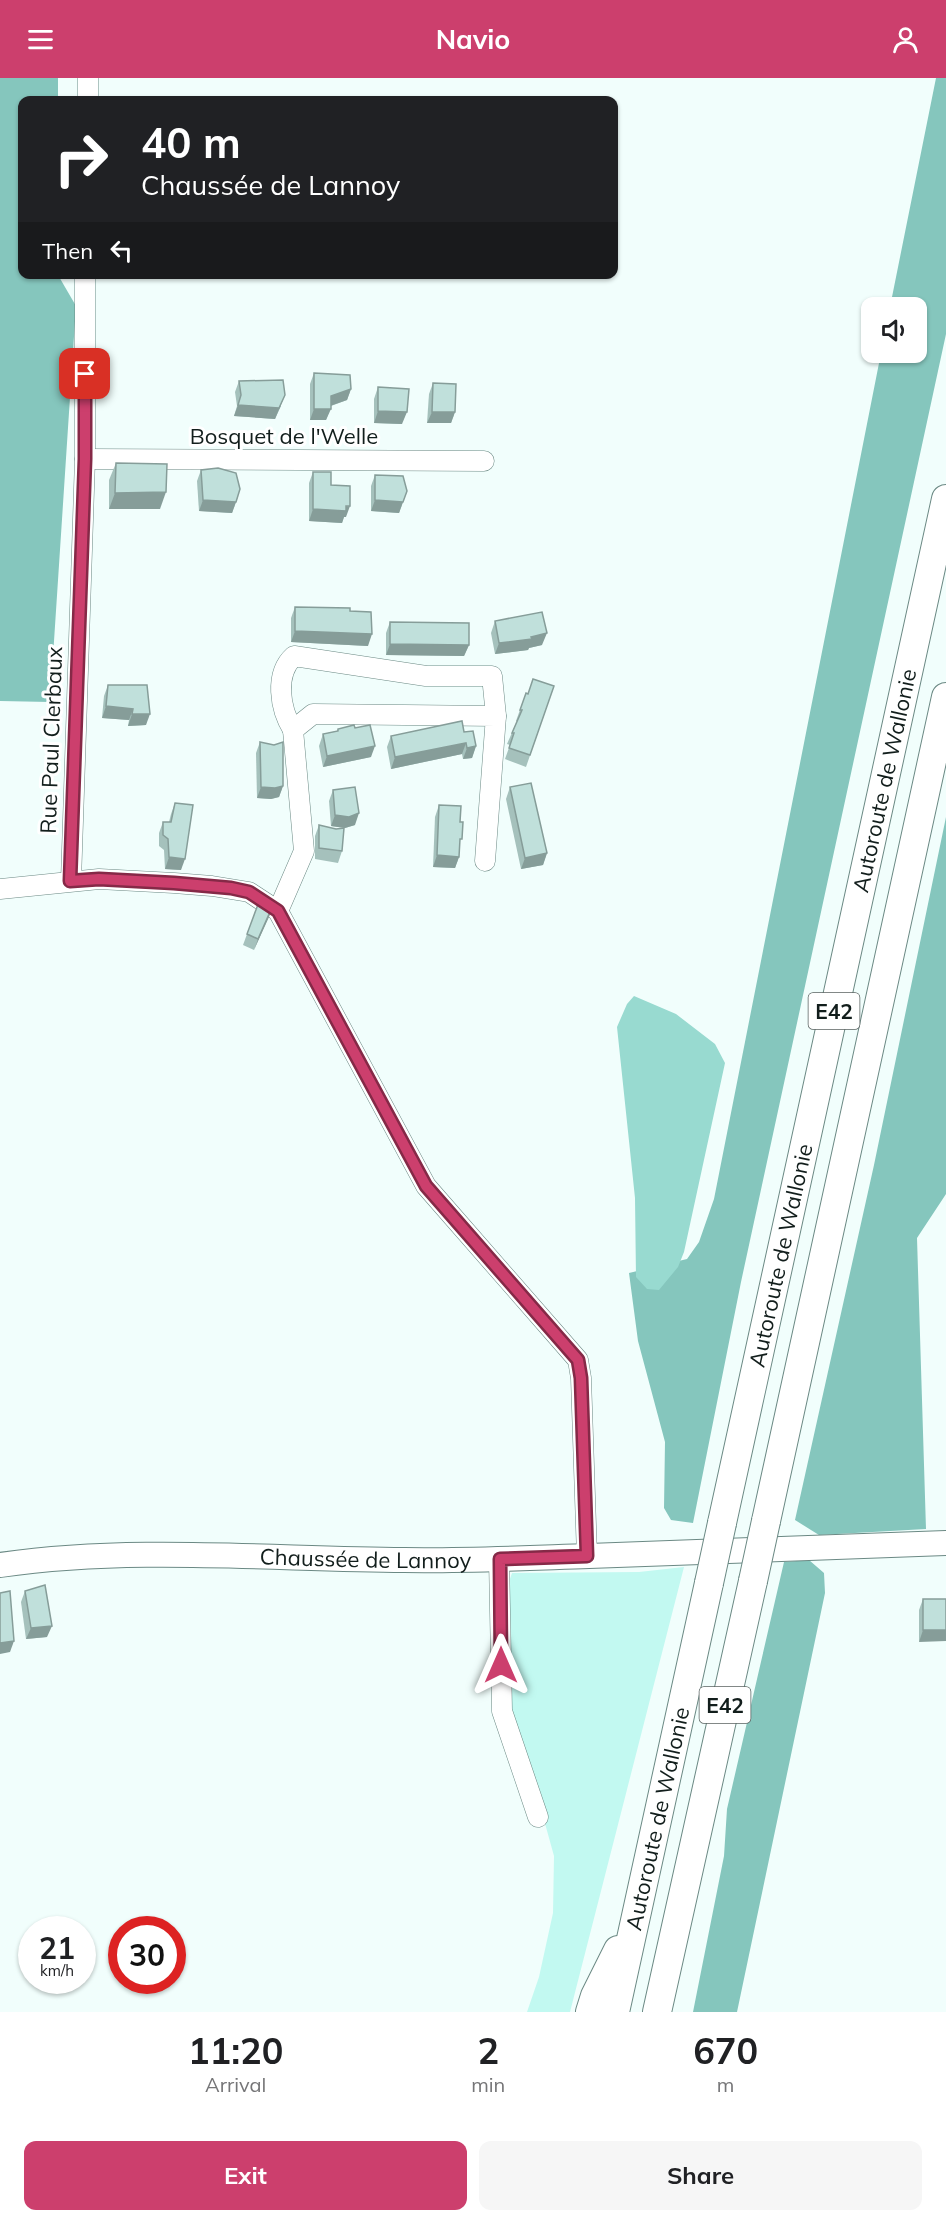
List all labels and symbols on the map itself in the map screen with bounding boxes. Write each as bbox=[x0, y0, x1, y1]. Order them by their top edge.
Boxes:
pin bbox=[59, 348, 110, 399]
street label: Bosquet de l'Welle bbox=[190, 422, 378, 450]
street label: Rue Paul Clerbaux bbox=[34, 646, 68, 834]
street label: Autoroute de Wallonie bbox=[846, 666, 922, 895]
road number: E42 bbox=[808, 993, 860, 1029]
street label: Autoroute de Wallonie bbox=[743, 1141, 819, 1370]
street label: Chaussée de Lannoy bbox=[259, 1542, 472, 1574]
position arrow bbox=[469, 1633, 533, 1697]
road number: E42 bbox=[700, 1687, 750, 1723]
street label: Autoroute de Wallonie bbox=[619, 1704, 695, 1933]
speed limit sign: 30 bbox=[108, 1916, 186, 1994]

